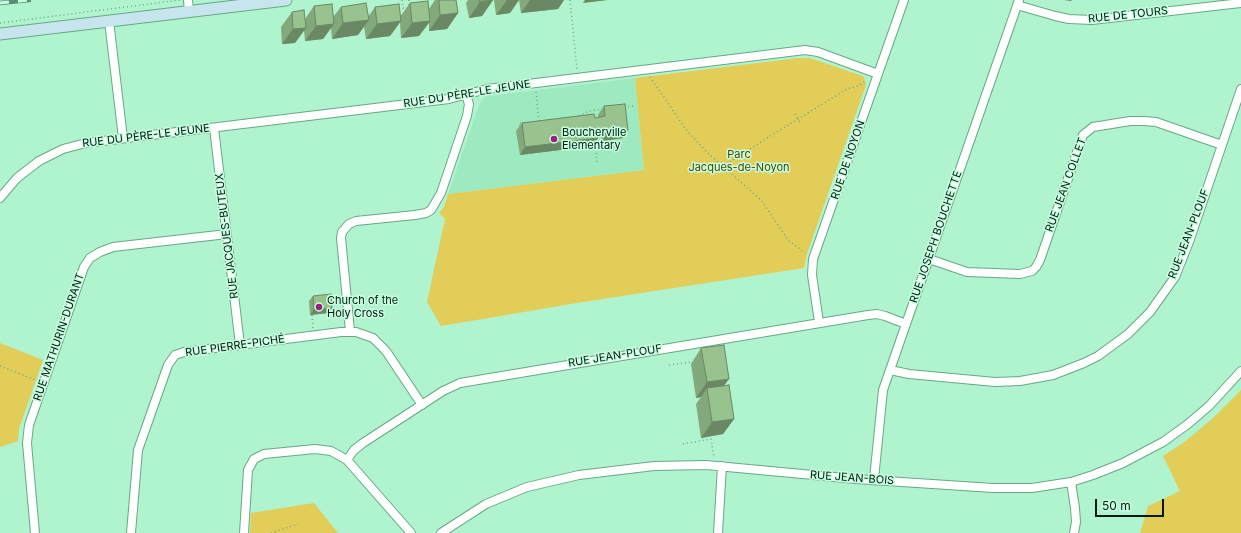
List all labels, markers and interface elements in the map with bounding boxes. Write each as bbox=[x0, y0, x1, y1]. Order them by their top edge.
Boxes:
street label: RUE DE TOURS bbox=[1087, 4, 1169, 26]
street label: RUE DU PÈRE-LE JEUNE bbox=[403, 77, 531, 111]
street label: RUE DE NOYON bbox=[828, 119, 868, 201]
street label: RUE DU PÈRE-LE JEUNE bbox=[81, 122, 211, 150]
place label: Boucherville Elementary bbox=[562, 126, 626, 152]
marker: Boucherville Elementary bbox=[549, 134, 559, 144]
street label: RUE JEAN COLLET bbox=[1043, 136, 1089, 234]
park label: Parc Jacques-de-Noyon bbox=[688, 148, 790, 174]
street label: RUE JOSEPH BOUCHETTE bbox=[907, 169, 965, 305]
street label: RUE JACQUES-BUTEUX bbox=[213, 172, 241, 300]
street label: RUE JEAN-PLOUF bbox=[1166, 187, 1212, 281]
street label: RUE MATHURIN-DURANT bbox=[31, 271, 87, 403]
place label: Church of the Holy Cross bbox=[327, 294, 398, 320]
marker: Church of the Holy Cross bbox=[314, 302, 324, 312]
street label: RUE PIERRE-PICHÉ bbox=[184, 332, 286, 360]
street label: RUE JEAN-PLOUF bbox=[567, 342, 663, 370]
street label: RUE JEAN-BOIS bbox=[809, 468, 895, 488]
scale bar bbox=[1097, 491, 1166, 517]
text: 50 m bbox=[1102, 498, 1131, 513]

